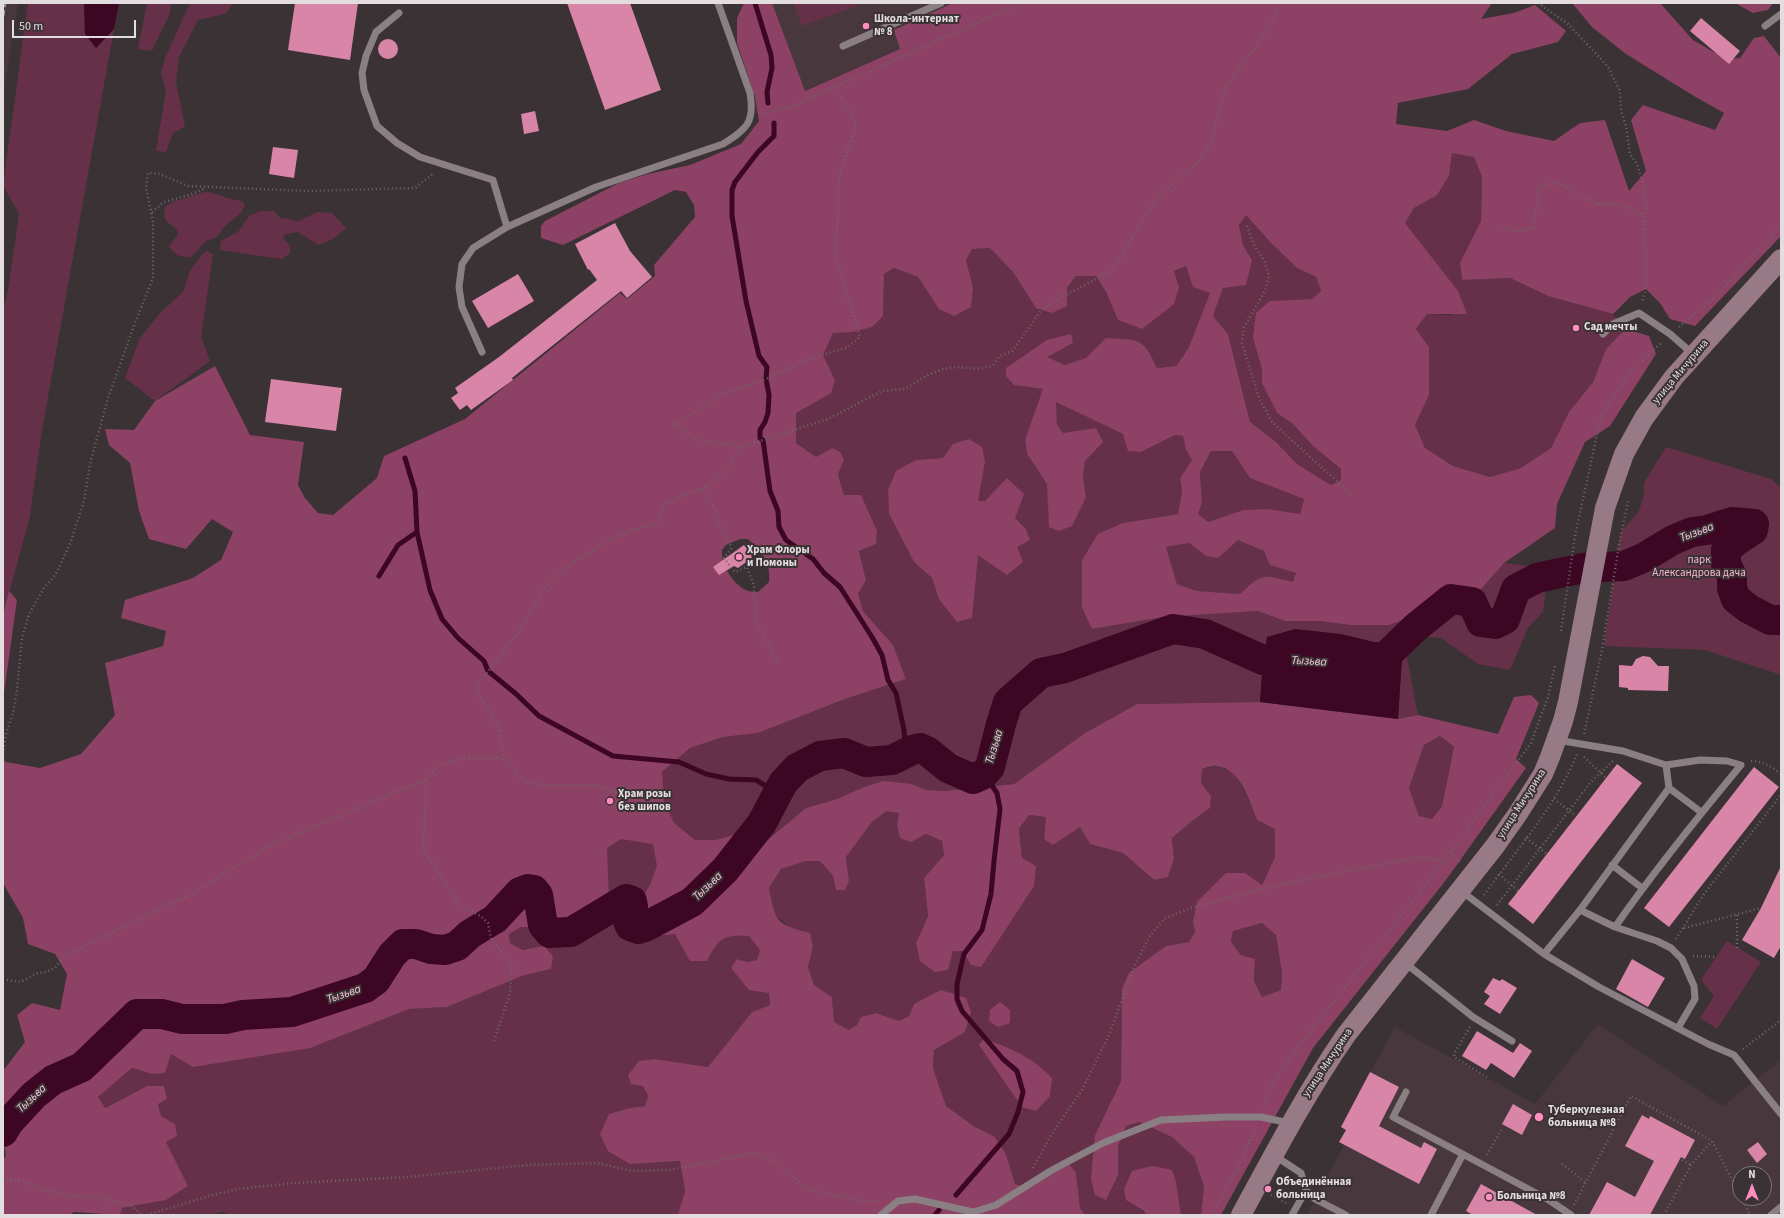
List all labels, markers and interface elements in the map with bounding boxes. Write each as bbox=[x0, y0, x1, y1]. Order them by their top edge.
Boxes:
scale bar bbox=[14, 12, 138, 38]
place label: Школа-интернат № 8 bbox=[874, 13, 959, 39]
text: 50 m bbox=[19, 18, 43, 35]
marker: Школа-интернат № 8 bbox=[861, 21, 871, 31]
place label: Сад мечты bbox=[1584, 321, 1637, 335]
marker: Сад мечты bbox=[1571, 323, 1581, 333]
street label: улица Мичурина bbox=[1650, 337, 1712, 407]
water label: Тызьва bbox=[1678, 520, 1716, 546]
place label: Храм Флоры и Помоны bbox=[747, 544, 810, 570]
marker: Храм Флоры и Помоны bbox=[734, 552, 744, 562]
park label: парк Александрова дача bbox=[1652, 554, 1746, 580]
water label: Тызьва bbox=[1291, 654, 1327, 670]
water label: Тызьва bbox=[983, 728, 1007, 766]
street label: улица Мичурина bbox=[1495, 767, 1549, 841]
place label: Храм розы без шипов bbox=[618, 788, 671, 814]
marker: Храм розы без шипов bbox=[605, 796, 615, 806]
water label: Тызьва bbox=[690, 869, 726, 905]
water label: Тызьва bbox=[325, 982, 363, 1008]
street label: улица Мичурина bbox=[1300, 1026, 1356, 1100]
water label: Тызьва bbox=[14, 1082, 50, 1116]
place label: Туберкулезная больница №8 bbox=[1548, 1104, 1625, 1130]
marker: Туберкулезная больница №8 bbox=[1533, 1111, 1545, 1123]
north arrow bbox=[1732, 1166, 1772, 1206]
text: N bbox=[1748, 1167, 1756, 1182]
place label: Объединённая больница bbox=[1276, 1176, 1351, 1202]
marker: Объединённая больница bbox=[1263, 1184, 1273, 1194]
place label: Больница №8 bbox=[1497, 1190, 1566, 1204]
marker: Больница №8 bbox=[1484, 1192, 1494, 1202]

